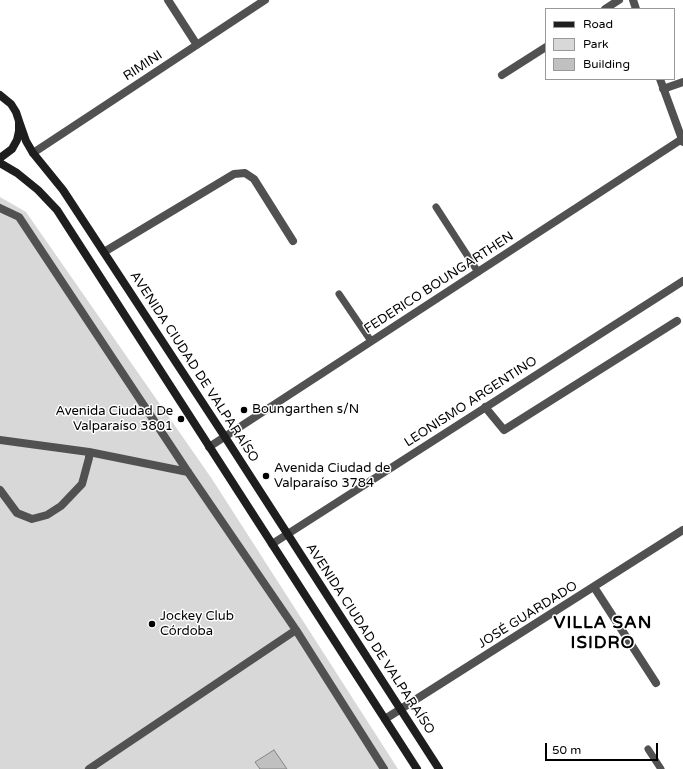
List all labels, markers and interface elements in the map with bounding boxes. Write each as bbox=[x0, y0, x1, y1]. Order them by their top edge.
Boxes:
legend bbox=[545, 8, 675, 80]
text: Road bbox=[583, 17, 613, 31]
text: Park bbox=[583, 37, 609, 51]
street label: RIMINI bbox=[121, 48, 165, 84]
text: Building bbox=[583, 57, 630, 71]
street label: FEDERICO BOUNGARTHEN bbox=[361, 229, 517, 337]
street label: AVENIDA CIUDAD DE VALPARAÍSO bbox=[126, 269, 262, 465]
street label: LEONISMO ARGENTINO bbox=[402, 353, 540, 451]
place label: Boungarthen s/N bbox=[252, 402, 359, 418]
place label: Avenida Ciudad De Valparaíso 3801 bbox=[55, 404, 173, 435]
marker: Boungarthen s/N bbox=[239, 405, 249, 415]
marker: Avenida Ciudad De Valparaíso 3801 bbox=[176, 414, 186, 424]
place label: Avenida Ciudad de Valparaíso 3784 bbox=[274, 461, 390, 492]
marker: Avenida Ciudad de Valparaíso 3784 bbox=[261, 471, 271, 481]
street label: AVENIDA CIUDAD DE VALPARAÍSO bbox=[302, 541, 438, 737]
street label: JOSÉ GUARDADO bbox=[475, 578, 581, 652]
place label: Jockey Club Córdoba bbox=[160, 609, 234, 640]
district label: VILLA SAN ISIDRO bbox=[554, 614, 652, 654]
marker: Jockey Club Córdoba bbox=[147, 619, 157, 629]
scale bar bbox=[547, 735, 660, 761]
text: 50 m bbox=[552, 743, 581, 757]

